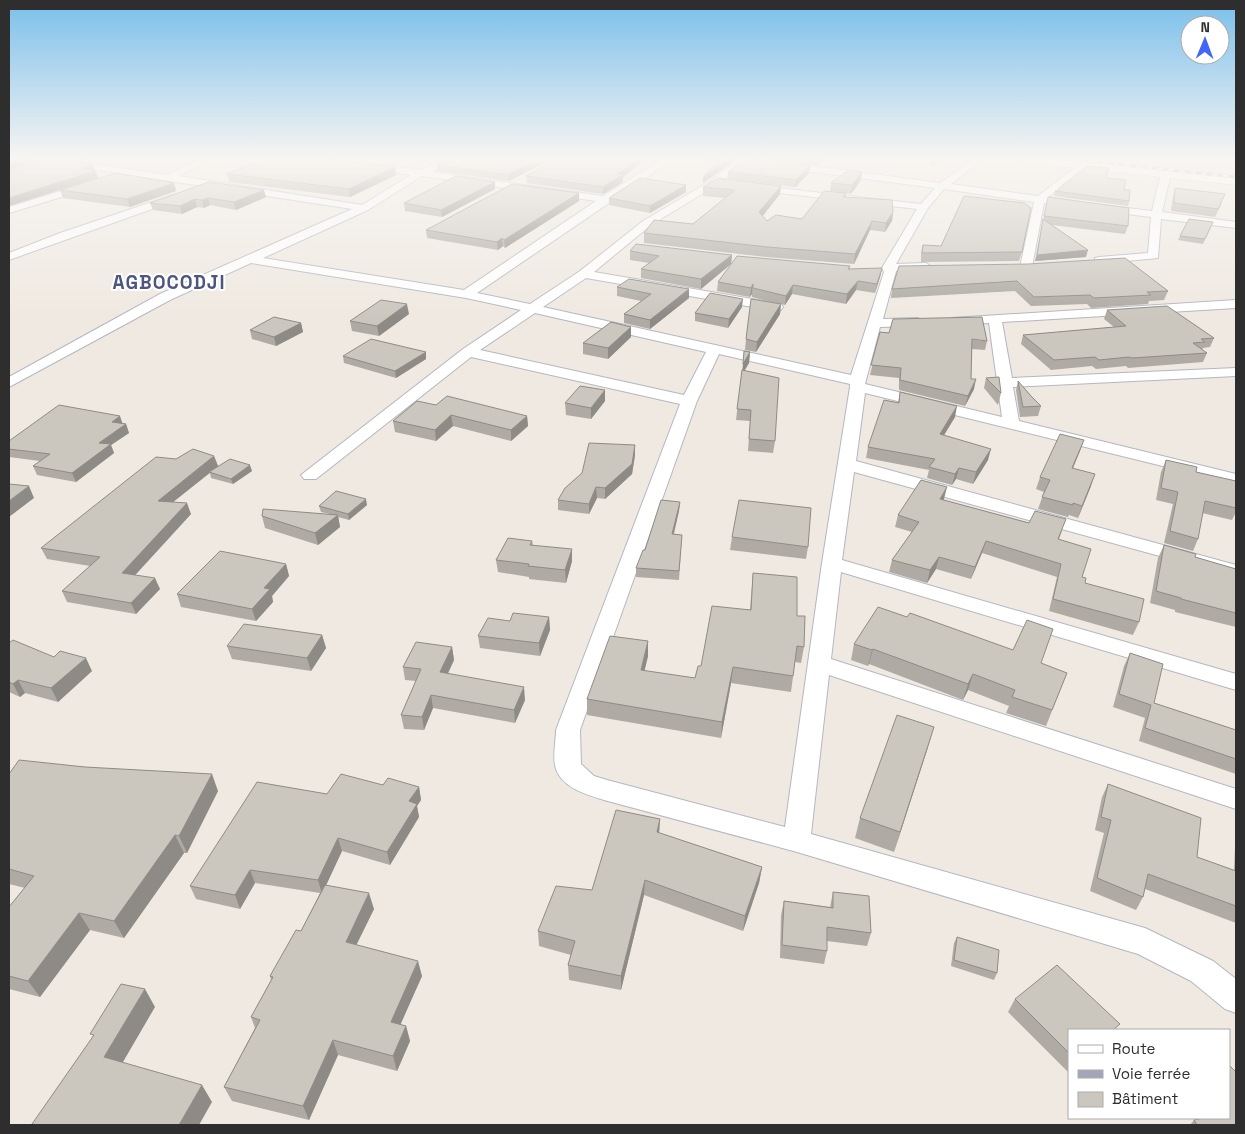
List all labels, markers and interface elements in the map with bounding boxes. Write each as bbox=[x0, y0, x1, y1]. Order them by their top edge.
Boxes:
north arrow bbox=[1180, 15, 1230, 65]
text: N bbox=[1200, 18, 1210, 36]
district label: AGBOCODJI bbox=[113, 270, 225, 295]
legend bbox=[1068, 1029, 1230, 1119]
text: Route bbox=[1112, 1039, 1156, 1058]
text: Voie ferrée bbox=[1112, 1064, 1190, 1083]
text: Bâtiment bbox=[1112, 1089, 1178, 1108]

